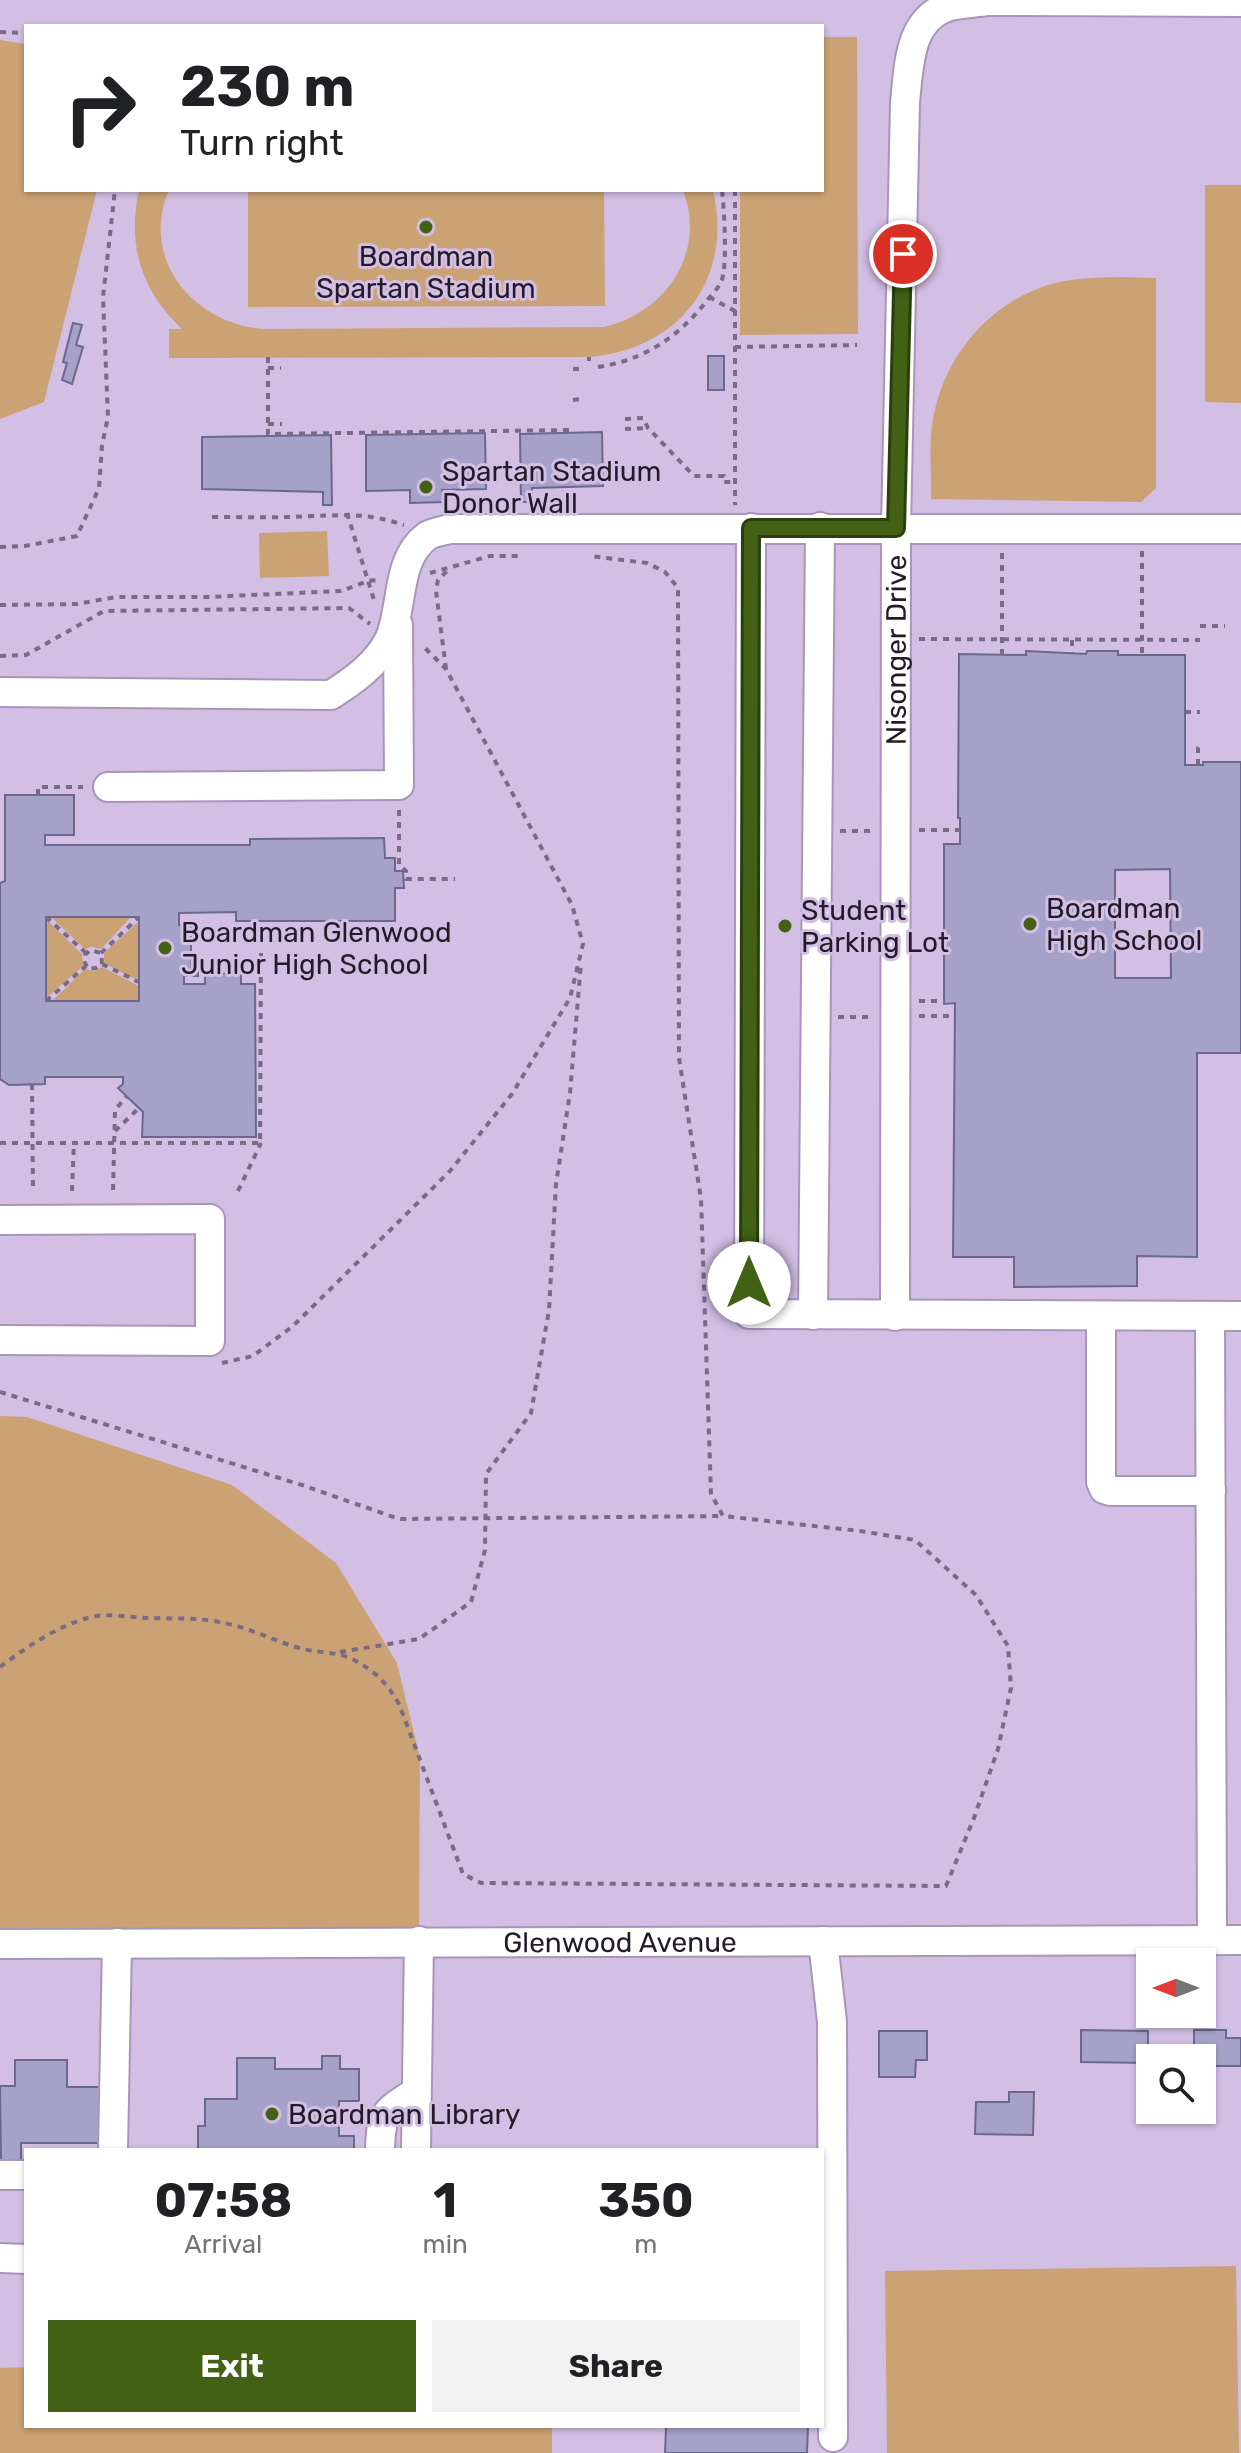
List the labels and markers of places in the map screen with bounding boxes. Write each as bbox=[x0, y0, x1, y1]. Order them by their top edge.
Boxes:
marker: Boardman Spartan Stadium bbox=[417, 218, 435, 236]
pin bbox=[869, 220, 937, 288]
place label: Boardman Spartan Stadium bbox=[316, 240, 536, 305]
place label: Spartan Stadium Donor Wall bbox=[442, 455, 661, 520]
marker: Spartan Stadium Donor Wall bbox=[417, 478, 435, 496]
place label: Boardman High School bbox=[1046, 892, 1202, 957]
place label: Student Parking Lot bbox=[801, 894, 949, 959]
marker: Boardman High School bbox=[1021, 915, 1039, 933]
place label: Boardman Glenwood Junior High School bbox=[181, 916, 452, 981]
marker: Student Parking Lot bbox=[776, 917, 794, 935]
marker: Boardman Glenwood Junior High School bbox=[156, 939, 174, 957]
place label: Boardman Library bbox=[288, 2098, 521, 2131]
marker: Boardman Library bbox=[263, 2105, 281, 2123]

